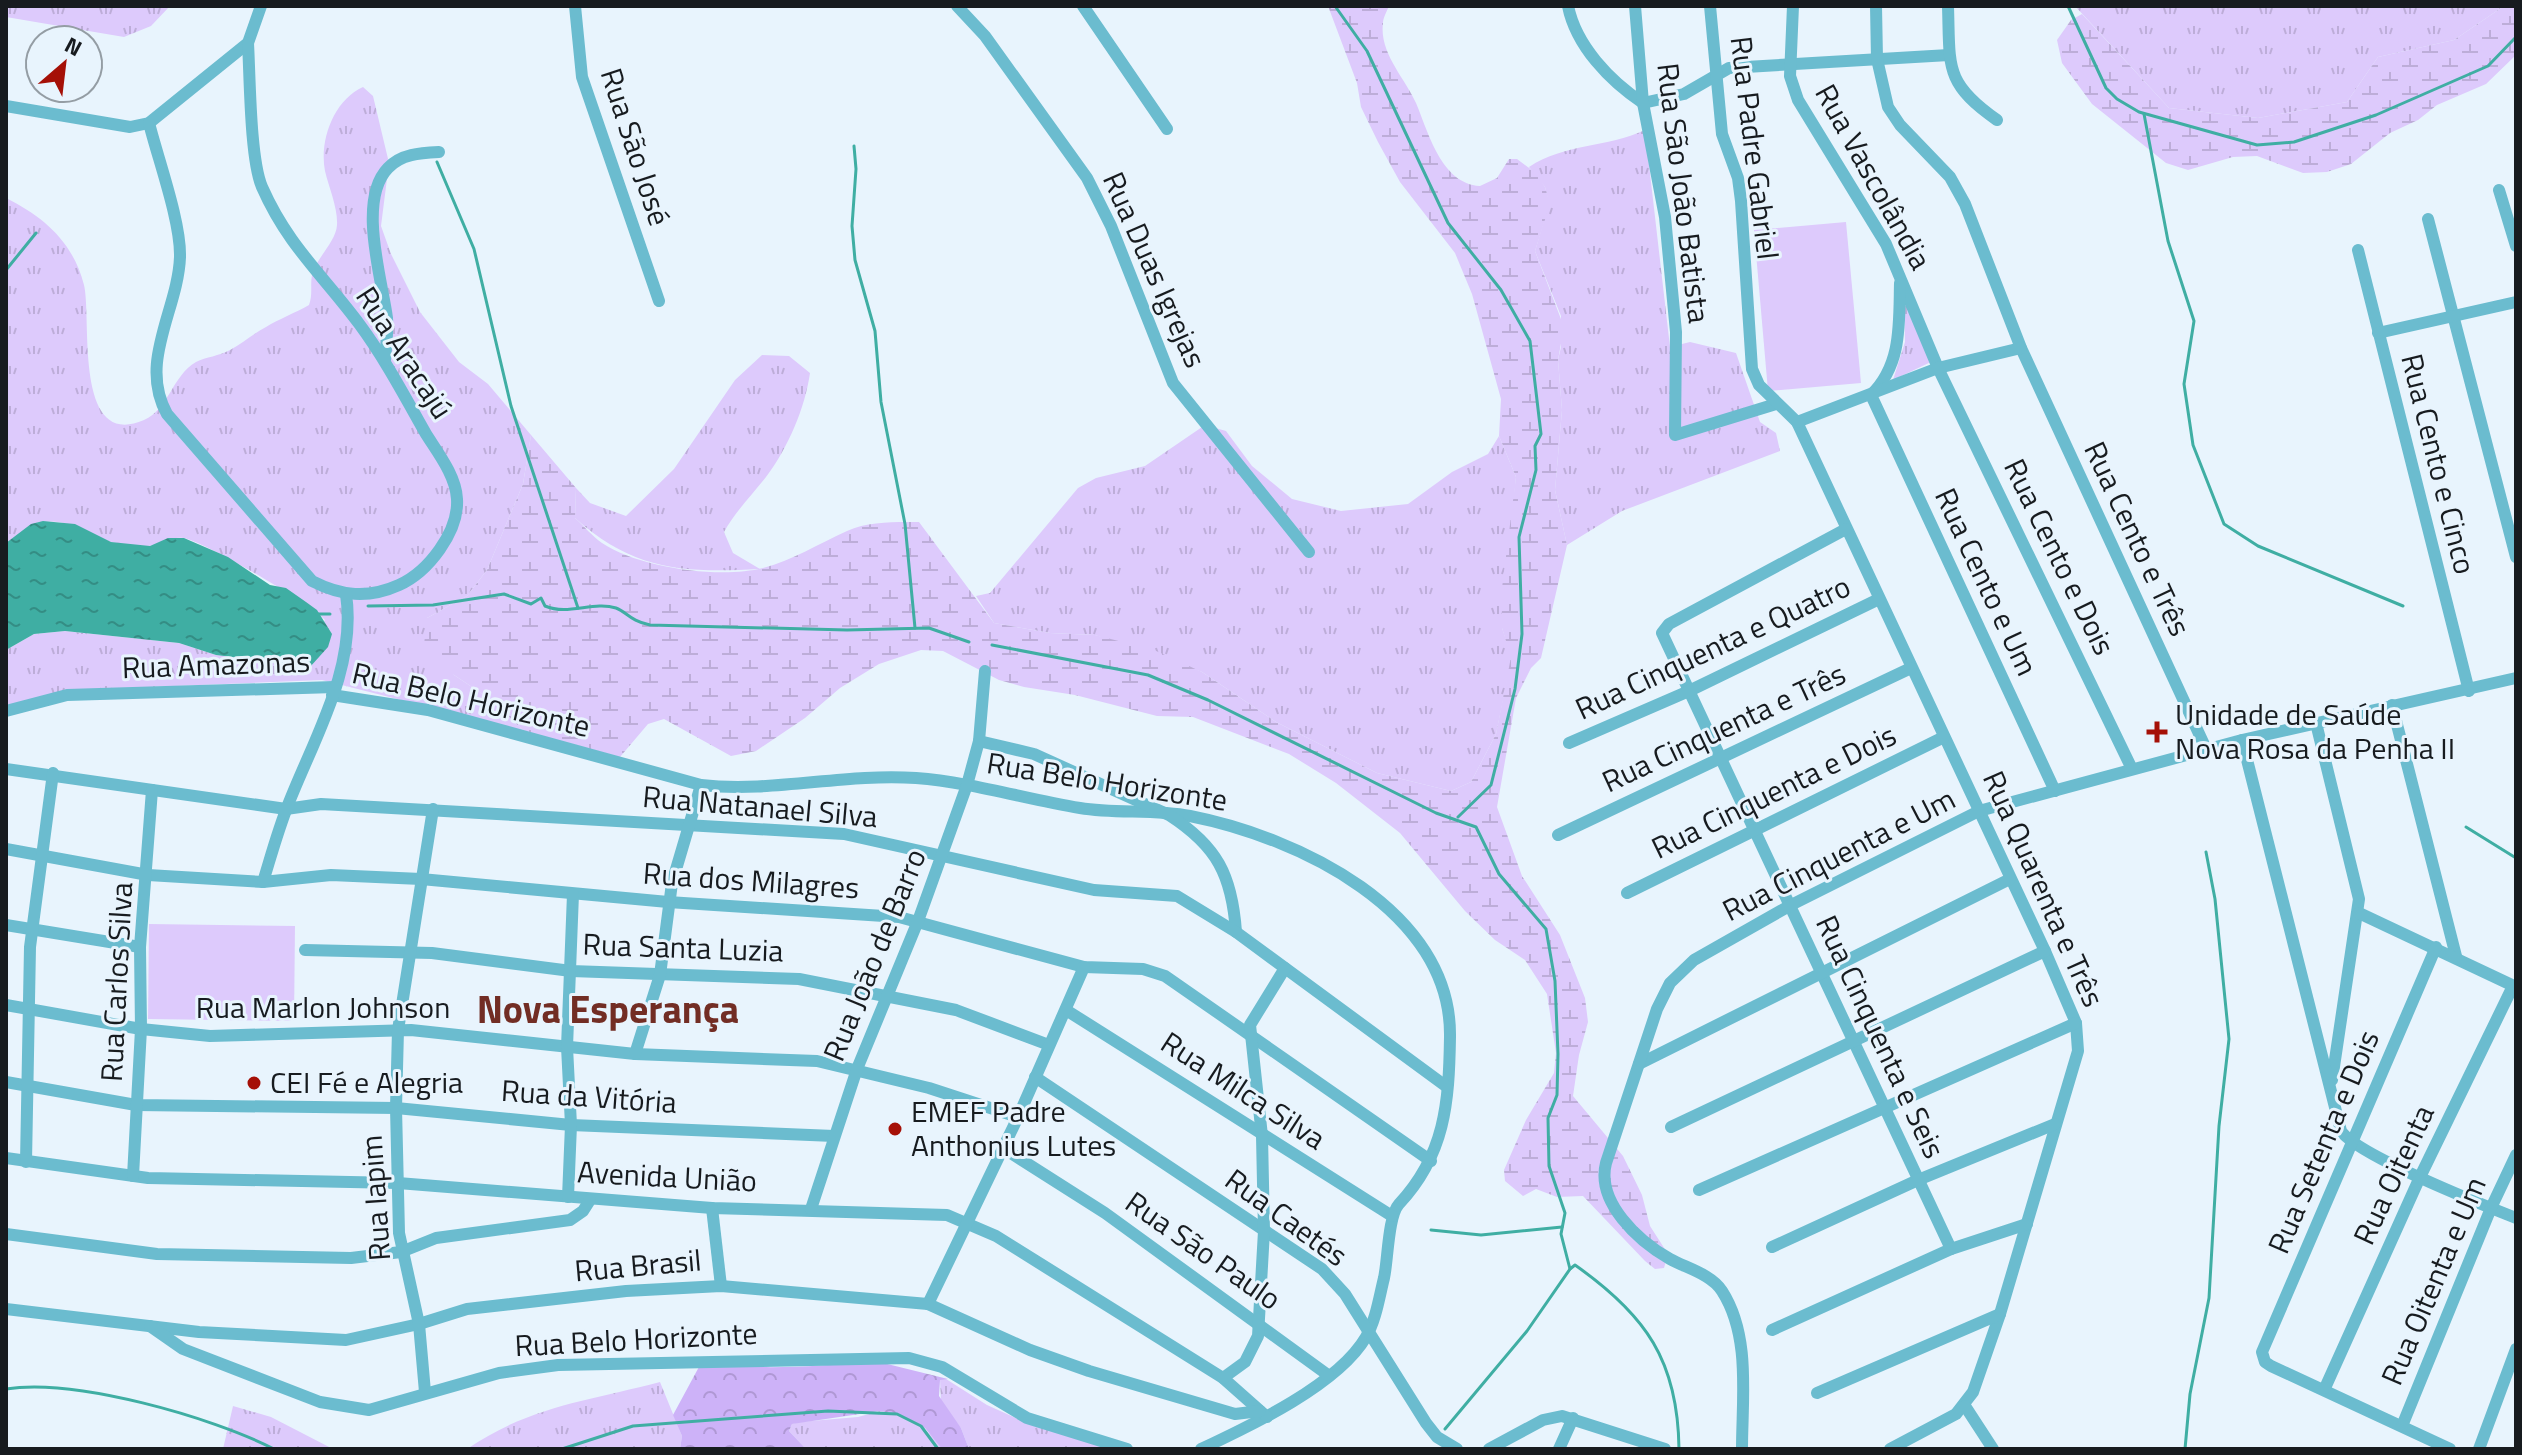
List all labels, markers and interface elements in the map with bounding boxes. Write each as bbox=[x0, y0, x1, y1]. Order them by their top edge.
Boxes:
north arrow bbox=[24, 24, 104, 104]
text: N bbox=[59, 28, 88, 65]
street label: Rua Padre Gabriel bbox=[1718, 34, 1792, 262]
street label: Rua São João Batista bbox=[1645, 60, 1723, 326]
street label: Rua São José bbox=[589, 62, 683, 231]
street label: Rua Vascolândia bbox=[1804, 75, 1944, 278]
street label: Rua Duas Igrejas bbox=[1091, 164, 1219, 375]
street label: Rua Aracajú bbox=[345, 277, 465, 428]
street label: Rua Cento e Cinco bbox=[2389, 349, 2489, 579]
street label: Rua Cento e Três bbox=[2073, 434, 2203, 644]
street label: Rua Cento e Dois bbox=[1992, 450, 2127, 663]
street label: Rua Cento e Um bbox=[1923, 480, 2050, 683]
street label: Rua Cinquenta e Quatro bbox=[1567, 563, 1858, 731]
street label: Rua Amazonas bbox=[121, 638, 311, 690]
street label: Rua Belo Horizonte bbox=[348, 649, 595, 749]
street label: Rua Cinquenta e Três bbox=[1594, 650, 1853, 804]
place label: Unidade de Saúde Nova Rosa da Penha II bbox=[2175, 691, 2455, 771]
street label: Rua Cinquenta e Dois bbox=[1643, 712, 1904, 870]
marker: Unidade de Saúde Nova Rosa da Penha II bbox=[2146, 721, 2168, 743]
street label: Rua Belo Horizonte bbox=[984, 739, 1231, 823]
street label: Rua Quarenta e Três bbox=[1971, 763, 2117, 1014]
street label: Rua Natanael Silva bbox=[641, 773, 879, 839]
street label: Rua Cinquenta e Um bbox=[1714, 775, 1963, 933]
street label: Rua João de Barro bbox=[811, 842, 938, 1068]
street label: Rua dos Milagres bbox=[641, 850, 861, 910]
street label: Rua Carlos Silva bbox=[88, 881, 144, 1083]
street label: Rua Cinquenta e Seis bbox=[1804, 907, 1957, 1166]
street label: Rua Santa Luzia bbox=[582, 921, 784, 973]
district label: Nova Esperança bbox=[477, 980, 739, 1038]
street label: Rua Marlon Johnson bbox=[196, 984, 450, 1030]
street label: Rua Milca Silva bbox=[1152, 1020, 1335, 1161]
street label: Rua Setenta e Dois bbox=[2255, 1023, 2391, 1260]
place label: CEI Fé e Alegria bbox=[270, 1059, 463, 1105]
street label: Rua da Vitória bbox=[500, 1067, 678, 1125]
marker: CEI Fé e Alegria bbox=[245, 1074, 263, 1092]
place label: EMEF Padre Anthonius Lutes bbox=[911, 1088, 1116, 1168]
street label: Rua Oitenta bbox=[2341, 1097, 2446, 1252]
marker: EMEF Padre Anthonius Lutes bbox=[886, 1120, 904, 1138]
street label: Rua Iapim bbox=[348, 1134, 402, 1262]
street label: Avenida União bbox=[576, 1148, 758, 1204]
street label: Rua Caetés bbox=[1216, 1157, 1358, 1278]
street label: Rua Oitenta e Um bbox=[2368, 1169, 2498, 1392]
street label: Rua São Paulo bbox=[1116, 1179, 1291, 1321]
street label: Rua Brasil bbox=[573, 1237, 703, 1293]
street label: Rua Belo Horizonte bbox=[513, 1310, 758, 1368]

